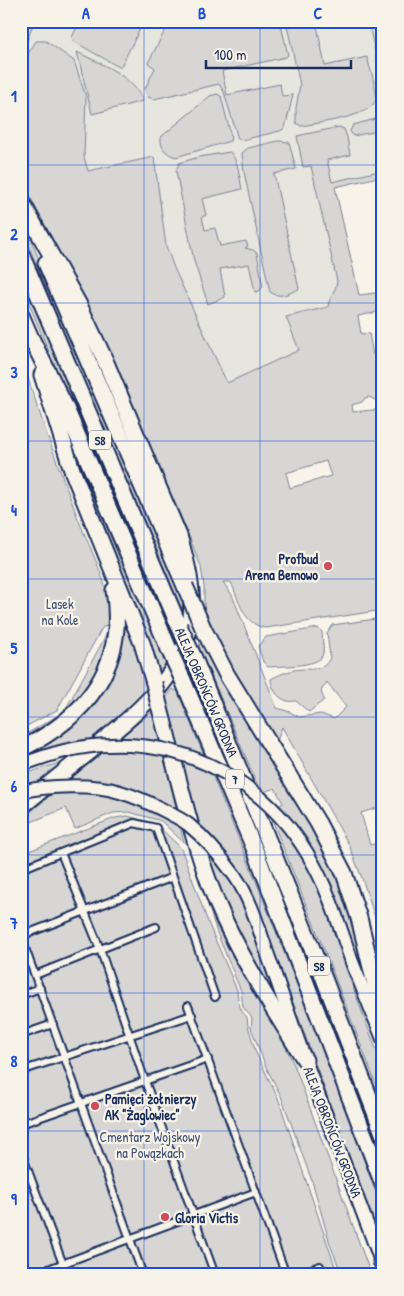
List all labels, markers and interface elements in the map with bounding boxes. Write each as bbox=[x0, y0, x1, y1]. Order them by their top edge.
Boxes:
text: A bbox=[82, 2, 90, 24]
text: B bbox=[198, 2, 206, 24]
text: C bbox=[314, 2, 323, 24]
scale bar bbox=[206, 38, 352, 70]
text: 100 m bbox=[214, 44, 247, 65]
text: 1 bbox=[11, 85, 17, 107]
text: 2 bbox=[10, 223, 18, 245]
text: 3 bbox=[10, 361, 18, 383]
road number: S8 bbox=[89, 430, 111, 450]
text: 4 bbox=[11, 499, 17, 521]
place label: Profbud Arena Bemowo bbox=[245, 549, 319, 584]
marker: Profbud Arena Bemowo bbox=[322, 560, 334, 572]
park label: Lasek na Kole bbox=[41, 594, 79, 629]
street label: ALEJA OBROŃCÓW GRODNA bbox=[171, 624, 243, 760]
text: 5 bbox=[11, 637, 18, 659]
road number: 7 bbox=[226, 770, 244, 789]
text: 6 bbox=[11, 775, 18, 797]
text: 7 bbox=[9, 912, 18, 934]
road number: S8 bbox=[308, 956, 330, 976]
text: 8 bbox=[11, 1050, 18, 1072]
street label: ALEJA OBROŃCÓW GRODNA bbox=[299, 1064, 367, 1200]
place label: Pamięci żołnierzy AK "Żaglowiec" bbox=[105, 1089, 197, 1126]
marker: Pamięci żołnierzy AK "Żaglowiec" bbox=[89, 1100, 101, 1112]
park label: Cmentarz Wojskowy na Powązkach bbox=[100, 1127, 200, 1162]
text: 9 bbox=[11, 1188, 17, 1210]
place label: Gloria Victis bbox=[175, 1208, 239, 1227]
marker: Gloria Victis bbox=[159, 1211, 171, 1223]

